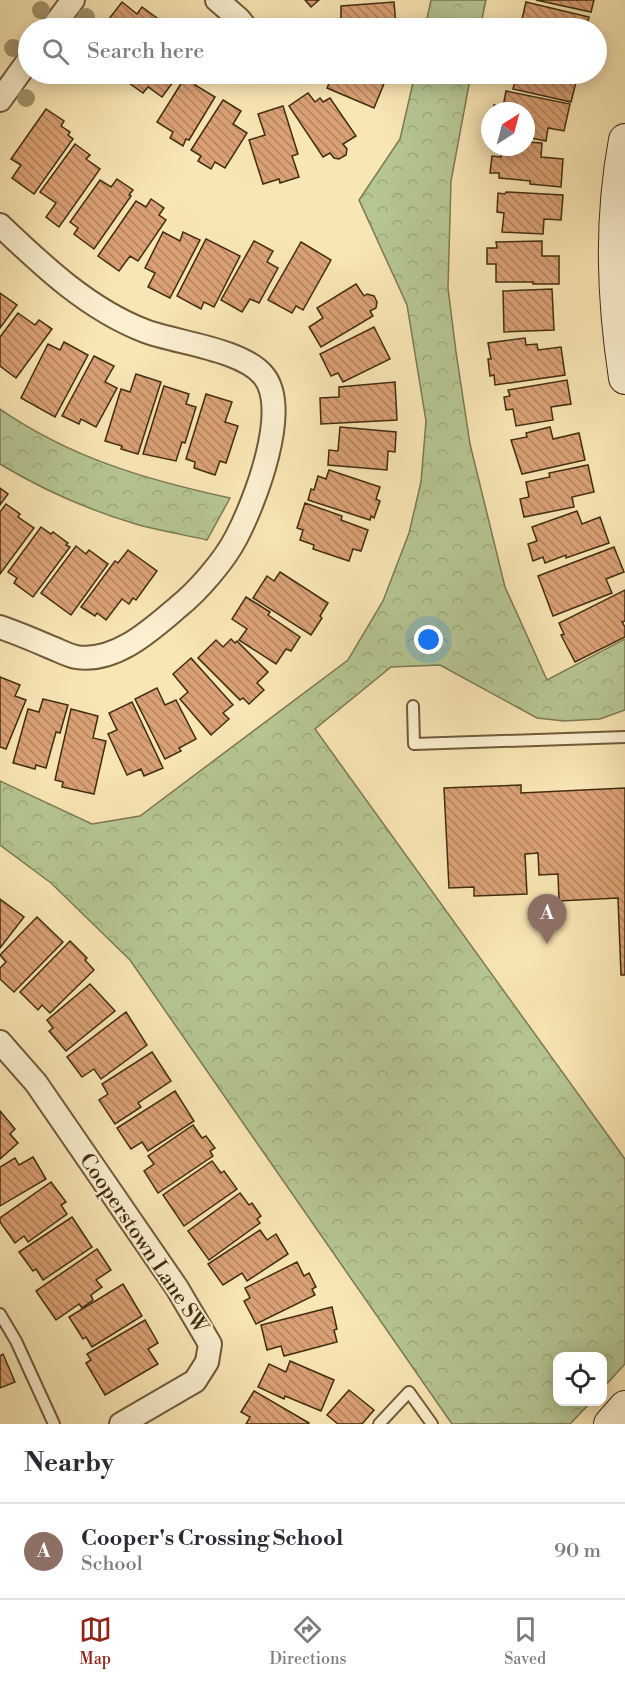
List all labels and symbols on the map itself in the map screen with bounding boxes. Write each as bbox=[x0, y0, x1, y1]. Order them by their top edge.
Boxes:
north arrow bbox=[481, 102, 535, 156]
your location bbox=[414, 625, 443, 654]
pin: A bbox=[528, 894, 566, 944]
street label: Cooperstown Lane SW bbox=[73, 1149, 214, 1339]

